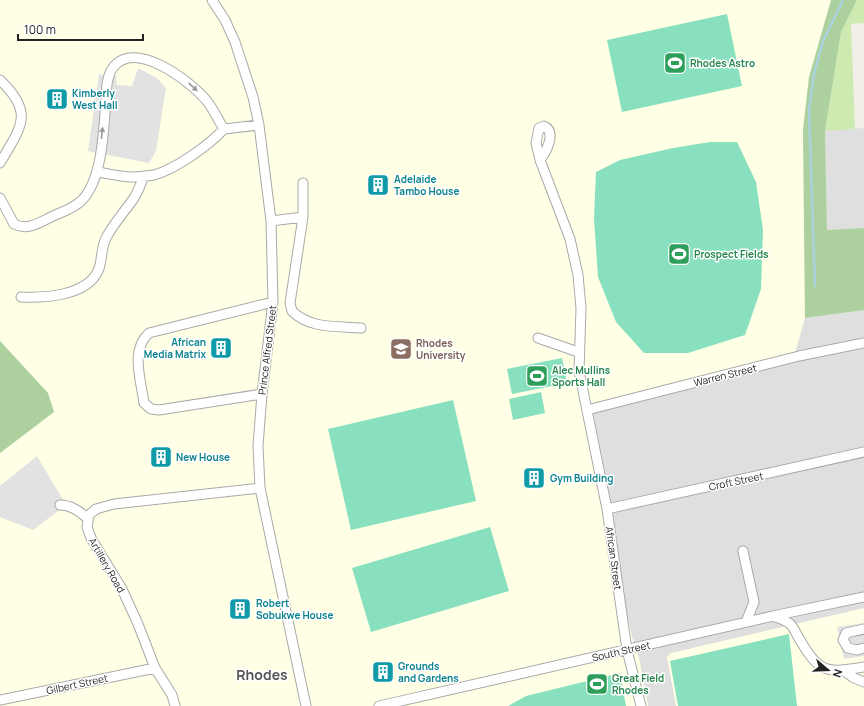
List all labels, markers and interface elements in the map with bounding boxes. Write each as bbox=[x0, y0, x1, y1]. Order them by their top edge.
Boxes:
scale bar bbox=[18, 16, 143, 42]
text: 100 m bbox=[24, 21, 56, 38]
sports icon: Rhodes Astro bbox=[662, 50, 688, 76]
place label: Rhodes Astro bbox=[690, 56, 755, 70]
one-way arrow bbox=[188, 83, 198, 92]
building icon: Kimberly West Hall bbox=[44, 86, 70, 112]
place label: Kimberly West Hall bbox=[72, 86, 118, 112]
one-way arrow bbox=[99, 127, 105, 139]
building icon: Adelaide Tambo House bbox=[365, 172, 391, 198]
place label: Adelaide Tambo House bbox=[394, 172, 460, 198]
sports icon: Prospect Fields bbox=[666, 241, 692, 267]
place label: Prospect Fields bbox=[694, 247, 769, 261]
street label: Prince Alfred Street bbox=[255, 304, 279, 396]
place label: African Media Matrix bbox=[144, 335, 206, 361]
building icon: African Media Matrix bbox=[208, 335, 234, 361]
school or university icon: Rhodes University bbox=[388, 336, 414, 362]
place label: Rhodes University bbox=[416, 336, 466, 362]
street label: Warren Street bbox=[692, 360, 758, 390]
sports icon: Alec Mullins Sports Hall bbox=[524, 363, 550, 389]
place label: Alec Mullins Sports Hall bbox=[552, 363, 611, 389]
building icon: New House bbox=[148, 444, 174, 470]
place label: New House bbox=[176, 450, 230, 464]
building icon: Gym Building bbox=[521, 465, 547, 491]
street label: Croft Street bbox=[707, 468, 765, 494]
place label: Gym Building bbox=[550, 471, 613, 485]
street label: African Street bbox=[603, 525, 625, 591]
street label: Artillery Road bbox=[86, 535, 128, 595]
building icon: Robert Sobukwe House bbox=[227, 596, 253, 622]
place label: Robert Sobukwe House bbox=[256, 596, 333, 622]
street label: South Street bbox=[591, 638, 651, 664]
north arrow bbox=[808, 650, 848, 690]
building icon: Grounds and Gardens bbox=[370, 659, 396, 685]
place label: Grounds and Gardens bbox=[398, 659, 459, 685]
district label: Rhodes bbox=[236, 665, 288, 684]
text: N bbox=[830, 667, 846, 680]
street label: Gilbert Street bbox=[45, 671, 109, 697]
sports icon: Great Field Rhodes bbox=[584, 671, 610, 697]
place label: Great Field Rhodes bbox=[612, 671, 664, 697]

